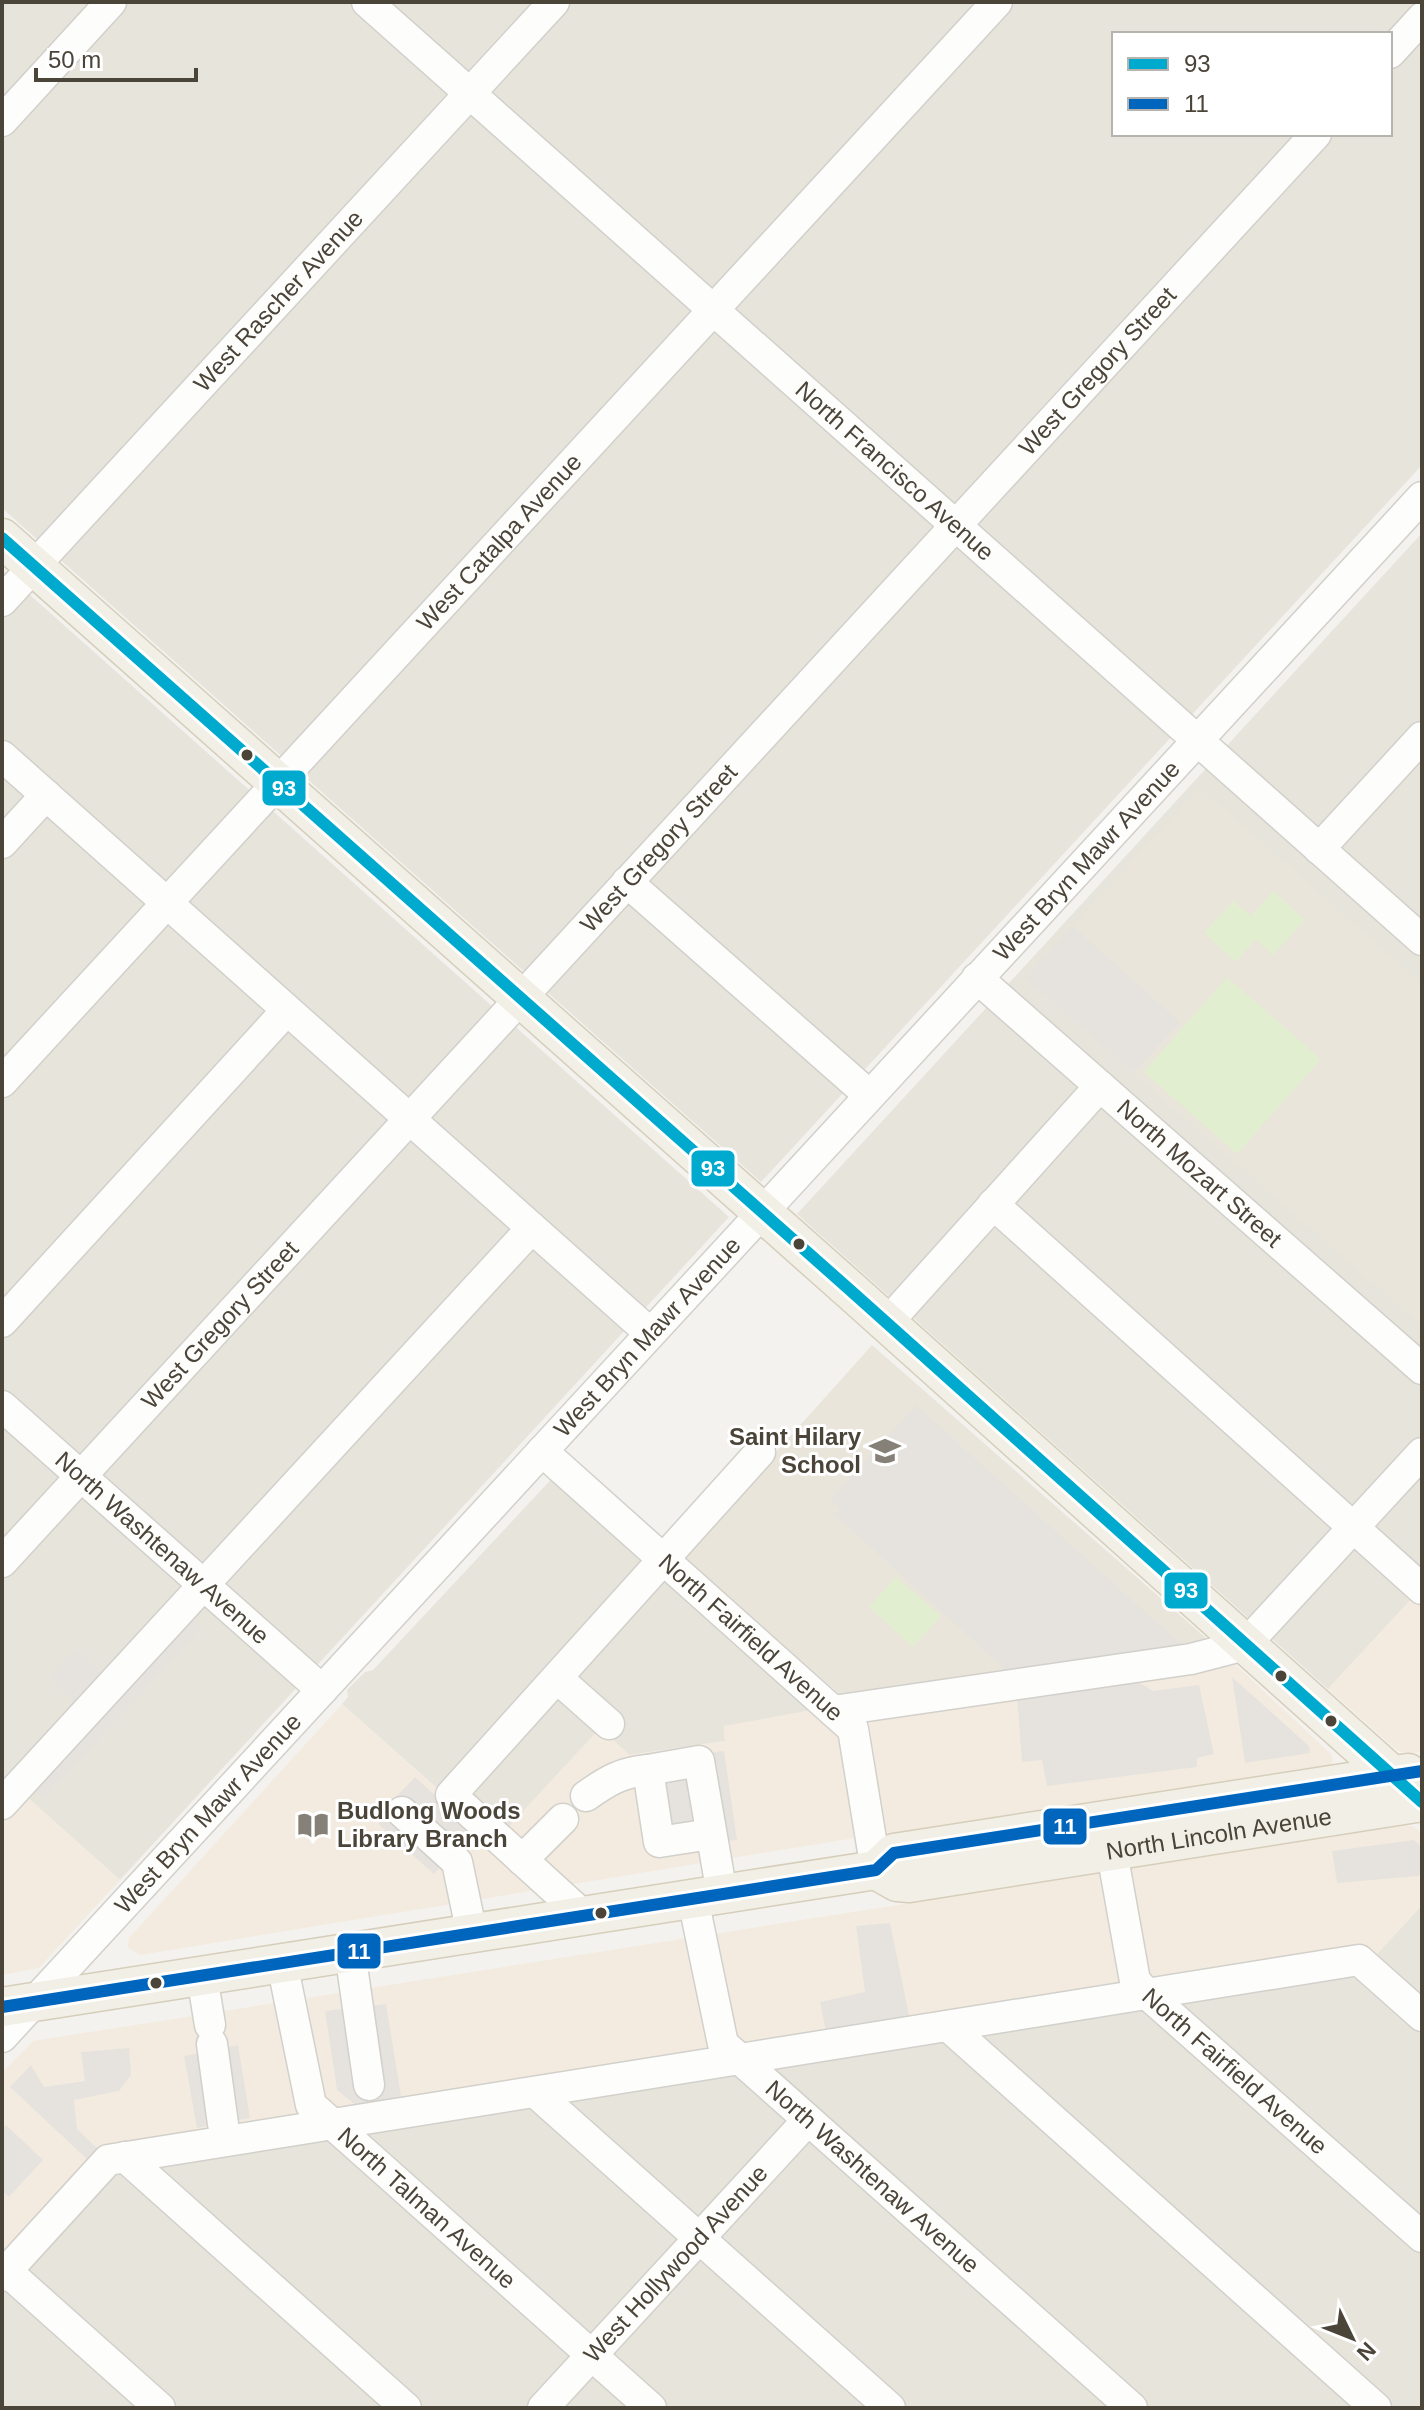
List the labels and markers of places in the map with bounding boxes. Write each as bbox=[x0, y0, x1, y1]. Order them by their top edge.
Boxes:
unlabelled marker bbox=[239, 747, 255, 763]
unlabelled marker bbox=[791, 1236, 807, 1252]
place label: Saint Hilary School bbox=[729, 1423, 862, 1478]
school or university icon: Saint Hilary School bbox=[868, 1434, 902, 1468]
unlabelled marker bbox=[1273, 1668, 1289, 1684]
unlabelled marker bbox=[1323, 1713, 1339, 1729]
place label: Budlong Woods Library Branch bbox=[337, 1797, 521, 1852]
library icon: Budlong Woods Library Branch bbox=[296, 1808, 330, 1842]
unlabelled marker bbox=[593, 1905, 609, 1921]
unlabelled marker bbox=[148, 1975, 164, 1991]

